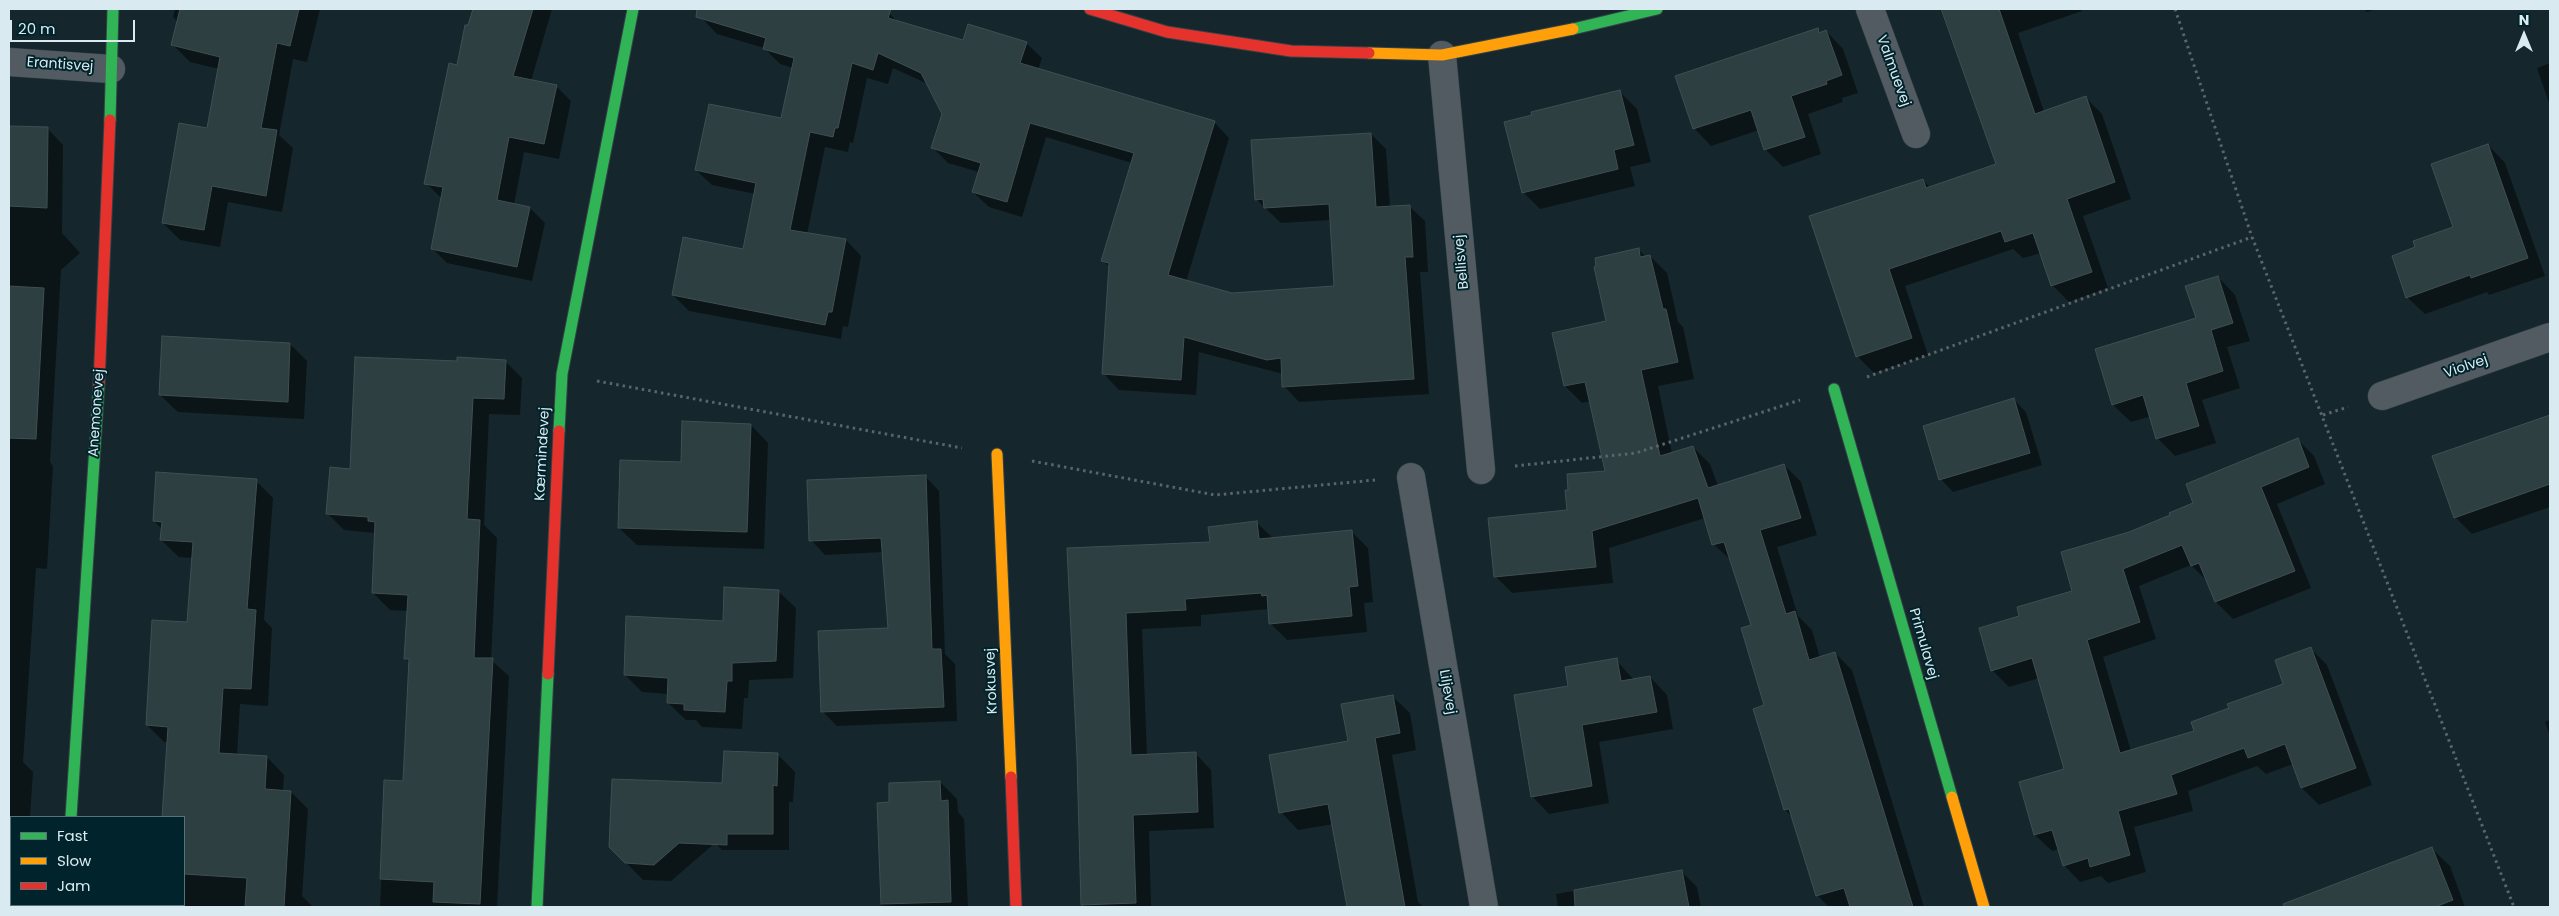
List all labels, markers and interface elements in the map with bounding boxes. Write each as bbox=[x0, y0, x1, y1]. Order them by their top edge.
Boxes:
scale bar bbox=[12, 10, 138, 42]
north arrow bbox=[2499, 10, 2549, 60]
text: N bbox=[2519, 10, 2529, 30]
text: 20 m bbox=[18, 18, 56, 39]
street label: Valmuevej bbox=[1872, 33, 1914, 109]
street label: Erantisvej bbox=[26, 54, 94, 76]
street label: Bellisvej bbox=[1451, 234, 1473, 290]
street label: Violvej bbox=[2442, 352, 2490, 382]
street label: Anemonevej bbox=[86, 368, 108, 458]
street label: Kærmindevej bbox=[532, 407, 554, 501]
street label: Primulavej bbox=[1905, 607, 1941, 681]
street label: Krokusvej bbox=[982, 648, 1002, 714]
street label: Liljevej bbox=[1435, 668, 1459, 716]
legend bbox=[10, 816, 185, 906]
text: Fast bbox=[57, 825, 88, 846]
text: Slow bbox=[57, 850, 91, 871]
text: Jam bbox=[57, 875, 91, 896]

